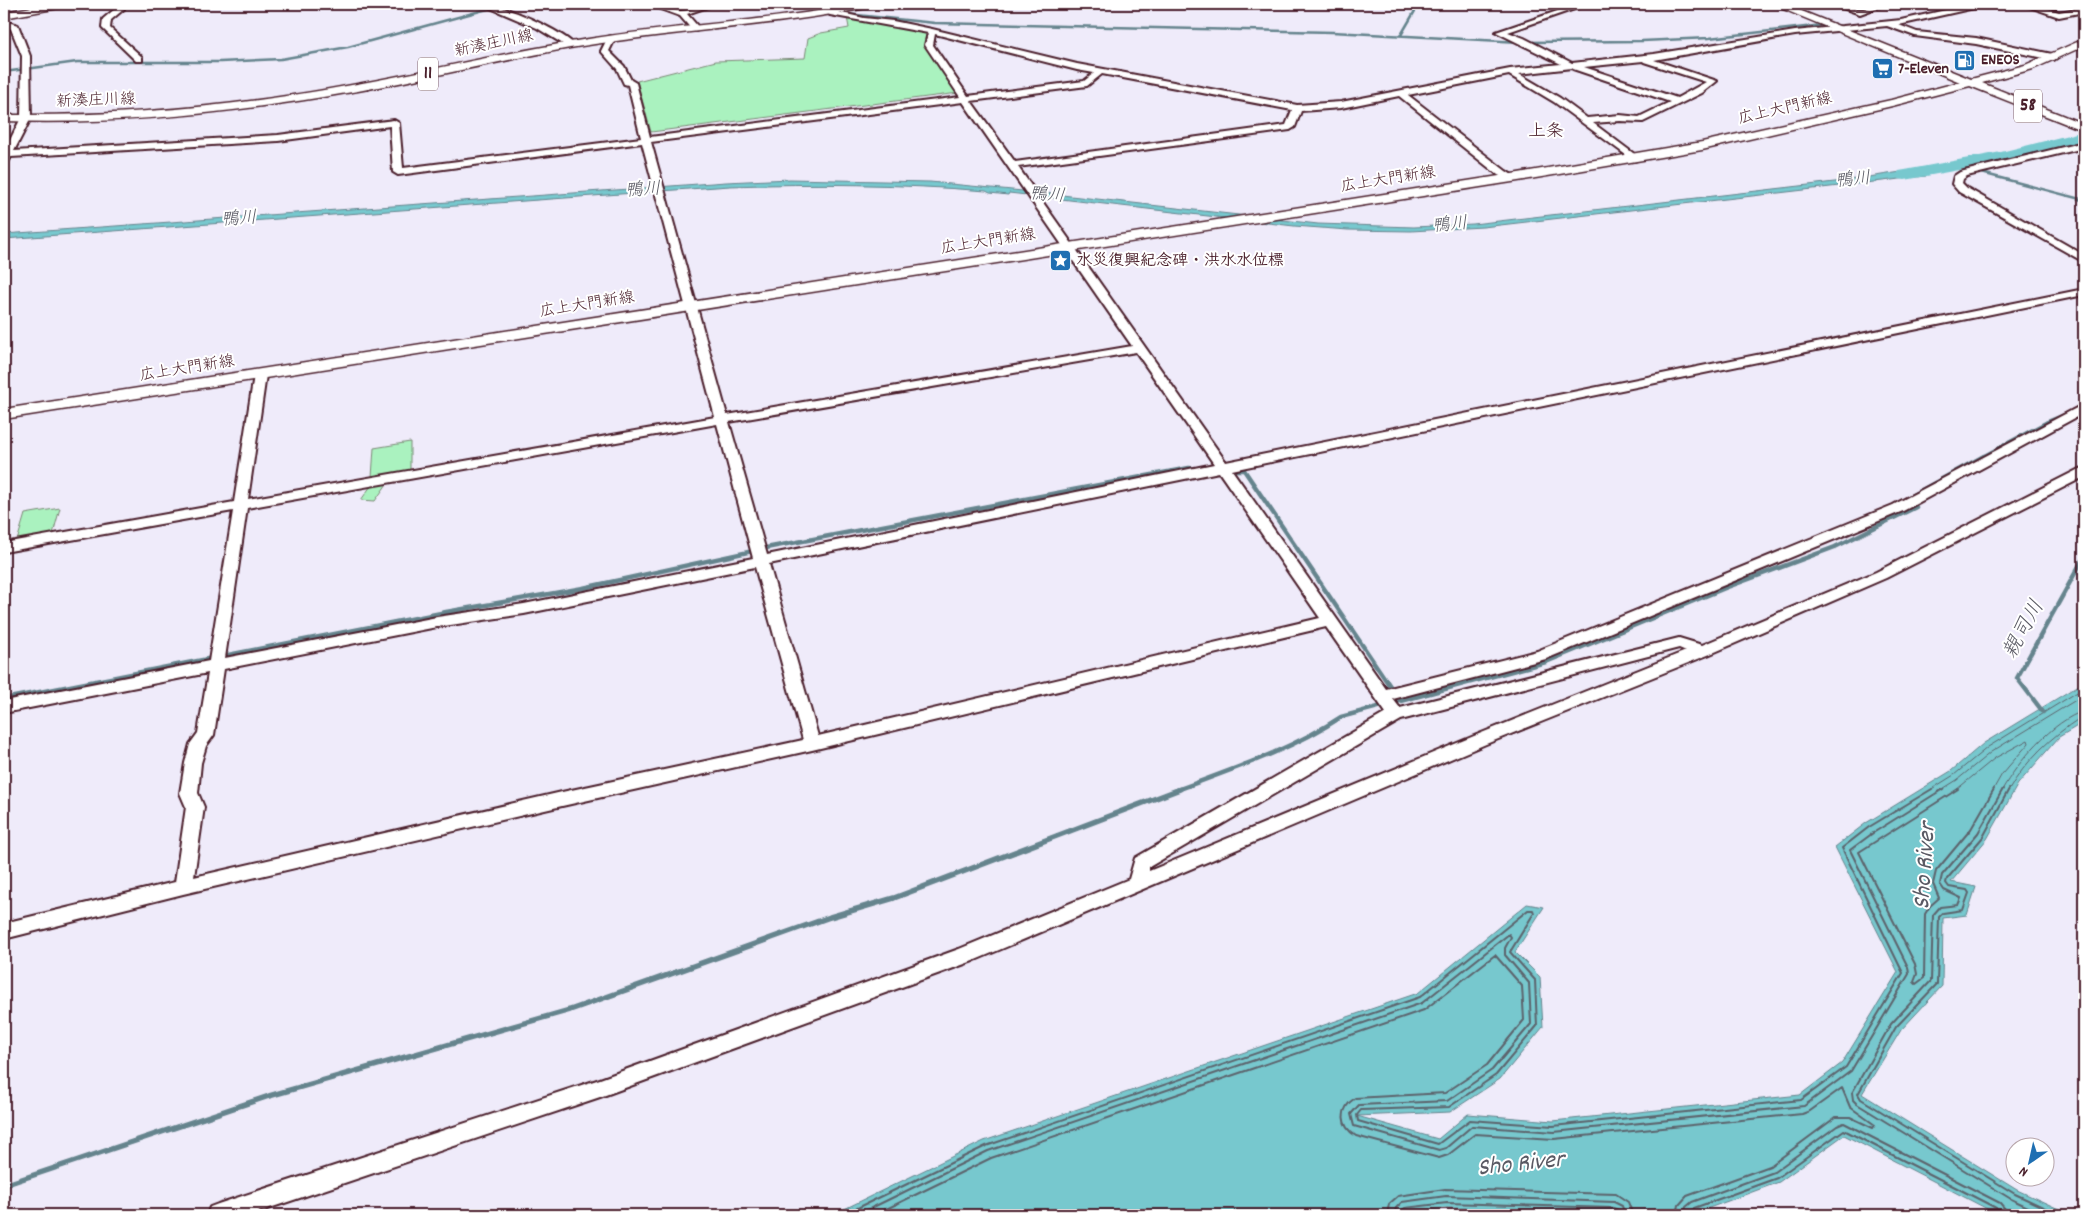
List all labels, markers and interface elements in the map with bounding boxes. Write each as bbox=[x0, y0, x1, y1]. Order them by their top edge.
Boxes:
street label: 新湊庄川線 bbox=[452, 24, 536, 64]
fuel station icon: ENEOS bbox=[1953, 48, 1977, 72]
place label: ENEOS bbox=[1981, 49, 2020, 72]
supermarket icon: 7-Eleven bbox=[1870, 57, 1894, 81]
road number: 11 bbox=[418, 58, 438, 90]
place label: 7-Eleven bbox=[1898, 58, 1949, 81]
street label: 広上大門新線 bbox=[1736, 87, 1834, 131]
street label: 新湊庄川線 bbox=[56, 88, 136, 114]
road number: 58 bbox=[2014, 90, 2042, 122]
district label: 上条 bbox=[1528, 120, 1564, 145]
street label: 広上大門新線 bbox=[1339, 161, 1437, 199]
water label: 鴨川 bbox=[1834, 167, 1872, 195]
water label: 鴨川 bbox=[624, 177, 662, 205]
water label: 鴨川 bbox=[1028, 182, 1066, 210]
water label: 鴨川 bbox=[220, 206, 258, 234]
water label: 鴨川 bbox=[1431, 212, 1469, 240]
street label: 広上大門新線 bbox=[939, 223, 1037, 261]
place icon: 水災復興紀念碑・洪水水位標 bbox=[1048, 249, 1072, 273]
place label: 水災復興紀念碑・洪水水位標 bbox=[1076, 250, 1284, 273]
street label: 広上大門新線 bbox=[538, 286, 636, 324]
street label: 広上大門新線 bbox=[138, 350, 236, 388]
water label: 親司川 bbox=[1997, 595, 2053, 665]
water label: Sho River bbox=[1905, 819, 1947, 911]
north arrow bbox=[2006, 1136, 2056, 1186]
water label: Sho River bbox=[1476, 1142, 1569, 1187]
text: N bbox=[2015, 1161, 2032, 1181]

